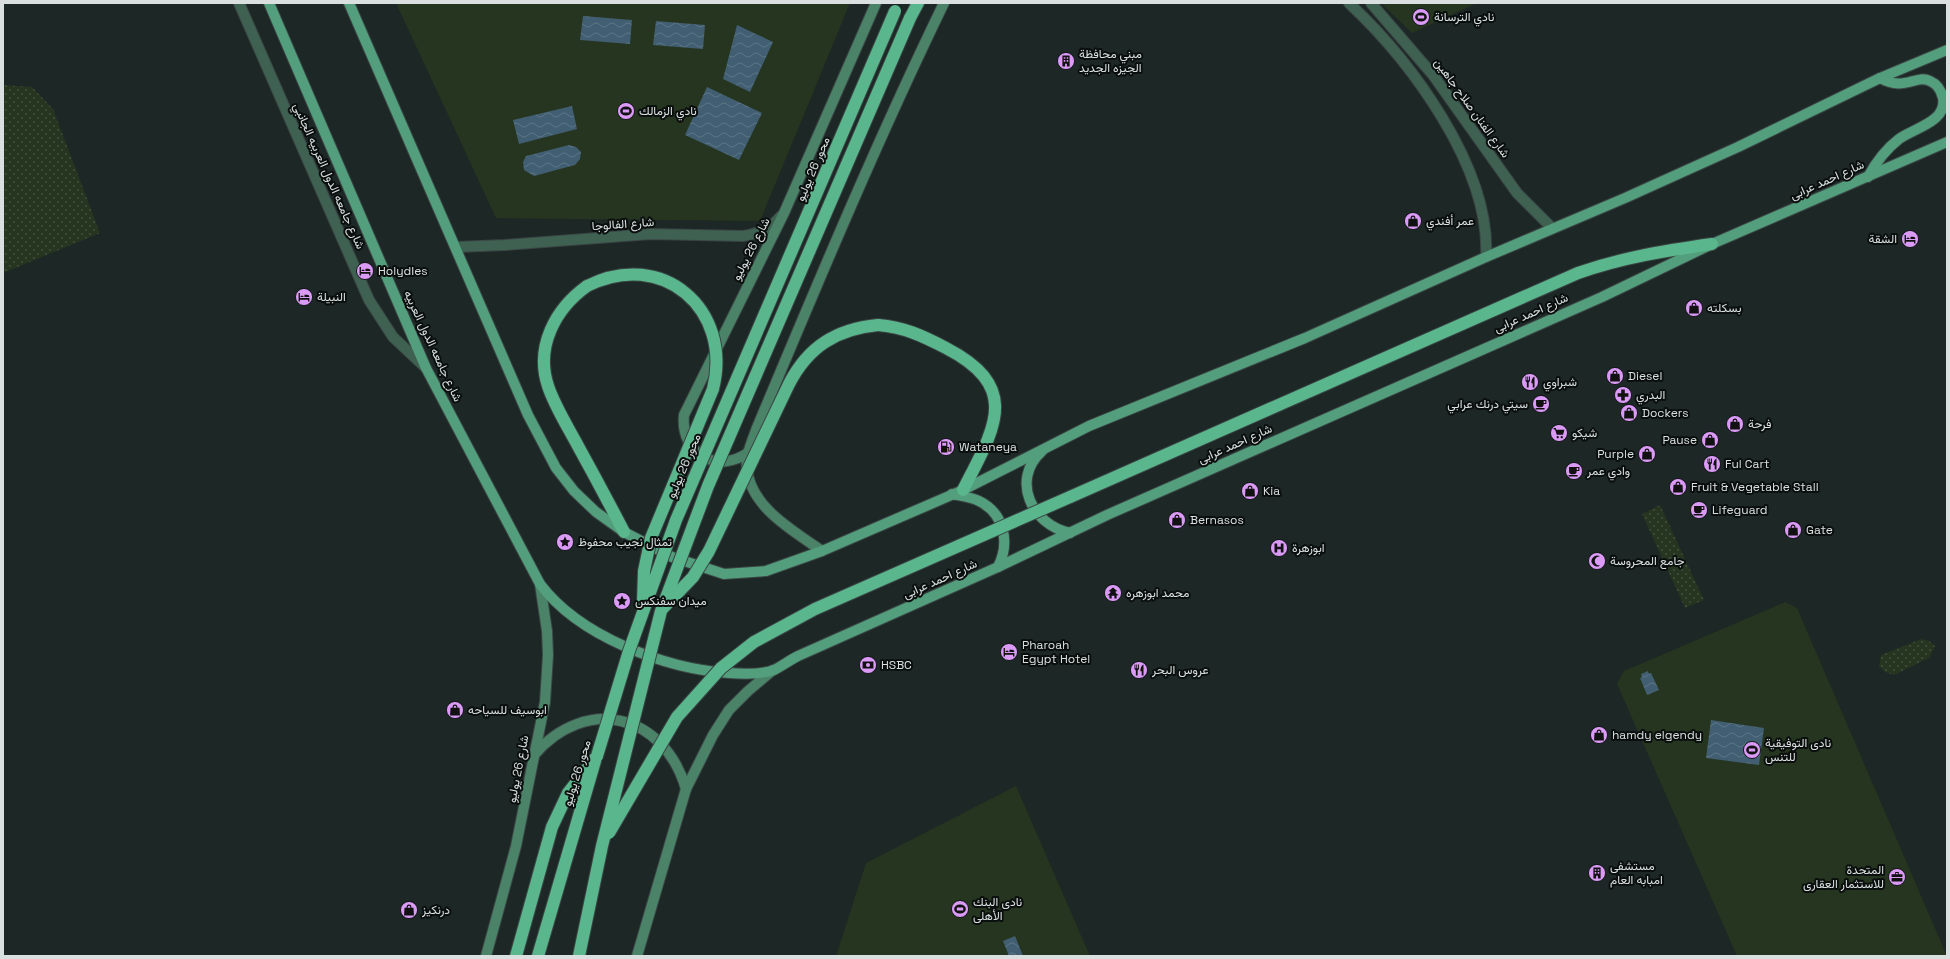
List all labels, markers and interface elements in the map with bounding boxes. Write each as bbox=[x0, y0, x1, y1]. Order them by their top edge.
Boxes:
sports icon: نادي الترسانة bbox=[1411, 7, 1431, 27]
place label: نادي الترسانة bbox=[1434, 9, 1494, 27]
place label: مبني محافظة الجيزه الجديد bbox=[1079, 46, 1142, 76]
building icon: مبني محافظة الجيزه الجديد bbox=[1056, 51, 1076, 71]
street label: شارع الفنان صلاح جاهين bbox=[1430, 55, 1513, 161]
street label: شارع جامعه الدول العربيه الجانبي bbox=[288, 100, 369, 252]
sports icon: نادي الزمالك bbox=[616, 101, 636, 121]
place label: نادي الزمالك bbox=[639, 103, 697, 121]
street label: محور 26 يوليو bbox=[792, 134, 834, 204]
street label: شارع احمد عرابى bbox=[1787, 156, 1867, 204]
shop icon: عمر أفندي bbox=[1403, 211, 1423, 231]
place label: عمر أفندي bbox=[1426, 213, 1474, 231]
street label: شارع الفالوجا bbox=[591, 214, 655, 235]
street label: شارع 26 يوليو bbox=[728, 215, 775, 284]
hotel icon: الشقة bbox=[1900, 229, 1920, 249]
place label: الشقة bbox=[1868, 231, 1897, 247]
hotel icon: HolydIes bbox=[355, 261, 375, 281]
place label: HolydIes bbox=[378, 263, 428, 279]
hotel icon: النبيلة bbox=[294, 287, 314, 307]
street label: شارع جامعه الدول العربيه bbox=[399, 288, 466, 405]
place label: النبيلة bbox=[317, 289, 346, 305]
street label: شارع احمد عرابى bbox=[1491, 289, 1571, 337]
shop icon: بسكلته bbox=[1684, 298, 1704, 318]
place label: بسكلته bbox=[1707, 300, 1741, 316]
shop icon: Diesel bbox=[1605, 366, 1625, 386]
place label: Diesel bbox=[1628, 368, 1662, 384]
restaurant icon: شبراوي bbox=[1520, 372, 1540, 392]
place label: شبراوي bbox=[1543, 374, 1577, 392]
pharmacy icon: البدري bbox=[1613, 385, 1633, 405]
place label: البدري bbox=[1636, 387, 1665, 405]
cafe icon: سيتي درنك عرابي bbox=[1531, 394, 1551, 414]
place label: سيتي درنك عرابي bbox=[1447, 396, 1528, 414]
shop icon: Dockers bbox=[1619, 403, 1639, 423]
place label: Dockers bbox=[1642, 405, 1689, 421]
shop icon: فرحة bbox=[1725, 414, 1745, 434]
place label: فرحة bbox=[1748, 416, 1771, 432]
street label: شارع احمد عرابى bbox=[1195, 420, 1275, 468]
supermarket icon: شيكو bbox=[1549, 423, 1569, 443]
place label: شيكو bbox=[1572, 425, 1597, 441]
shop icon: Pause bbox=[1700, 430, 1720, 450]
street label: محور 26 يوليو bbox=[663, 431, 705, 501]
place label: Pause bbox=[1662, 432, 1697, 448]
fuel station icon: Wataneya bbox=[936, 437, 956, 457]
place label: Wataneya bbox=[959, 439, 1017, 455]
shop icon: Purple bbox=[1637, 444, 1657, 464]
place label: Purple bbox=[1597, 446, 1634, 462]
restaurant icon: Ful Cart bbox=[1702, 454, 1722, 474]
place label: Ful Cart bbox=[1725, 456, 1770, 472]
cafe icon: وادي عمر bbox=[1564, 461, 1584, 481]
place label: وادي عمر bbox=[1586, 463, 1630, 481]
shop icon: Fruit & Vegetable Stall bbox=[1668, 477, 1688, 497]
place label: Fruit & Vegetable Stall bbox=[1691, 479, 1819, 495]
shop icon: Kia bbox=[1240, 481, 1260, 501]
place label: Kia bbox=[1263, 483, 1280, 499]
cafe icon: Lifeguard bbox=[1689, 500, 1709, 520]
place label: Lifeguard bbox=[1712, 502, 1768, 518]
shop icon: Bernasos bbox=[1167, 510, 1187, 530]
place label: Bernasos bbox=[1190, 512, 1244, 528]
shop icon: Gate bbox=[1783, 520, 1803, 540]
place label: Gate bbox=[1806, 522, 1833, 538]
place icon: تمثال نجيب محفوظ bbox=[555, 532, 575, 552]
place label: تمثال نجيب محفوظ bbox=[578, 534, 672, 550]
hospital icon: ابوزهرة bbox=[1269, 538, 1289, 558]
place label: ابوزهرة bbox=[1292, 540, 1324, 556]
mosque icon: جامع المحروسة bbox=[1587, 551, 1607, 571]
place label: جامع المحروسة bbox=[1610, 553, 1685, 570]
street label: شارع احمد عرابى bbox=[900, 555, 980, 603]
temple icon: محمد ابوزهره bbox=[1103, 583, 1123, 603]
place label: محمد ابوزهره bbox=[1126, 585, 1189, 601]
place icon: ميدان سفنكس bbox=[612, 591, 632, 611]
place label: ميدان سفنكس bbox=[635, 593, 707, 609]
place label: Pharoah Egypt Hotel bbox=[1022, 637, 1090, 667]
hotel icon: Pharoah Egypt Hotel bbox=[999, 642, 1019, 662]
bank icon: HSBC bbox=[858, 655, 878, 675]
place label: HSBC bbox=[881, 657, 912, 673]
restaurant icon: عروس البحر bbox=[1129, 660, 1149, 680]
place label: عروس البحر bbox=[1151, 662, 1209, 678]
shop icon: ابوسيف للسياحه bbox=[445, 700, 465, 720]
place label: ابوسيف للسياحه bbox=[468, 702, 547, 718]
shop icon: hamdy elgendy bbox=[1589, 725, 1609, 745]
place label: hamdy elgendy bbox=[1612, 727, 1702, 743]
street label: شارع 26 يوليو bbox=[504, 734, 533, 804]
place label: نادى التوفيقية للتنس bbox=[1765, 735, 1831, 765]
street label: محور 26 يوليو bbox=[559, 738, 595, 808]
sports icon: نادى التوفيقية للتنس bbox=[1742, 740, 1762, 760]
place label: مستشفى امبابه العام bbox=[1610, 858, 1663, 888]
place label: المتحدة للاستثمار العقارى bbox=[1803, 862, 1884, 892]
building icon: مستشفى امبابه العام bbox=[1587, 863, 1607, 883]
office icon: المتحدة للاستثمار العقارى bbox=[1887, 867, 1907, 887]
place label: نادى البنك الأهلى bbox=[973, 894, 1022, 924]
sports icon: نادى البنك الأهلى bbox=[950, 899, 970, 919]
shop icon: درنكيز bbox=[399, 900, 419, 920]
place label: درنكيز bbox=[421, 902, 450, 918]

